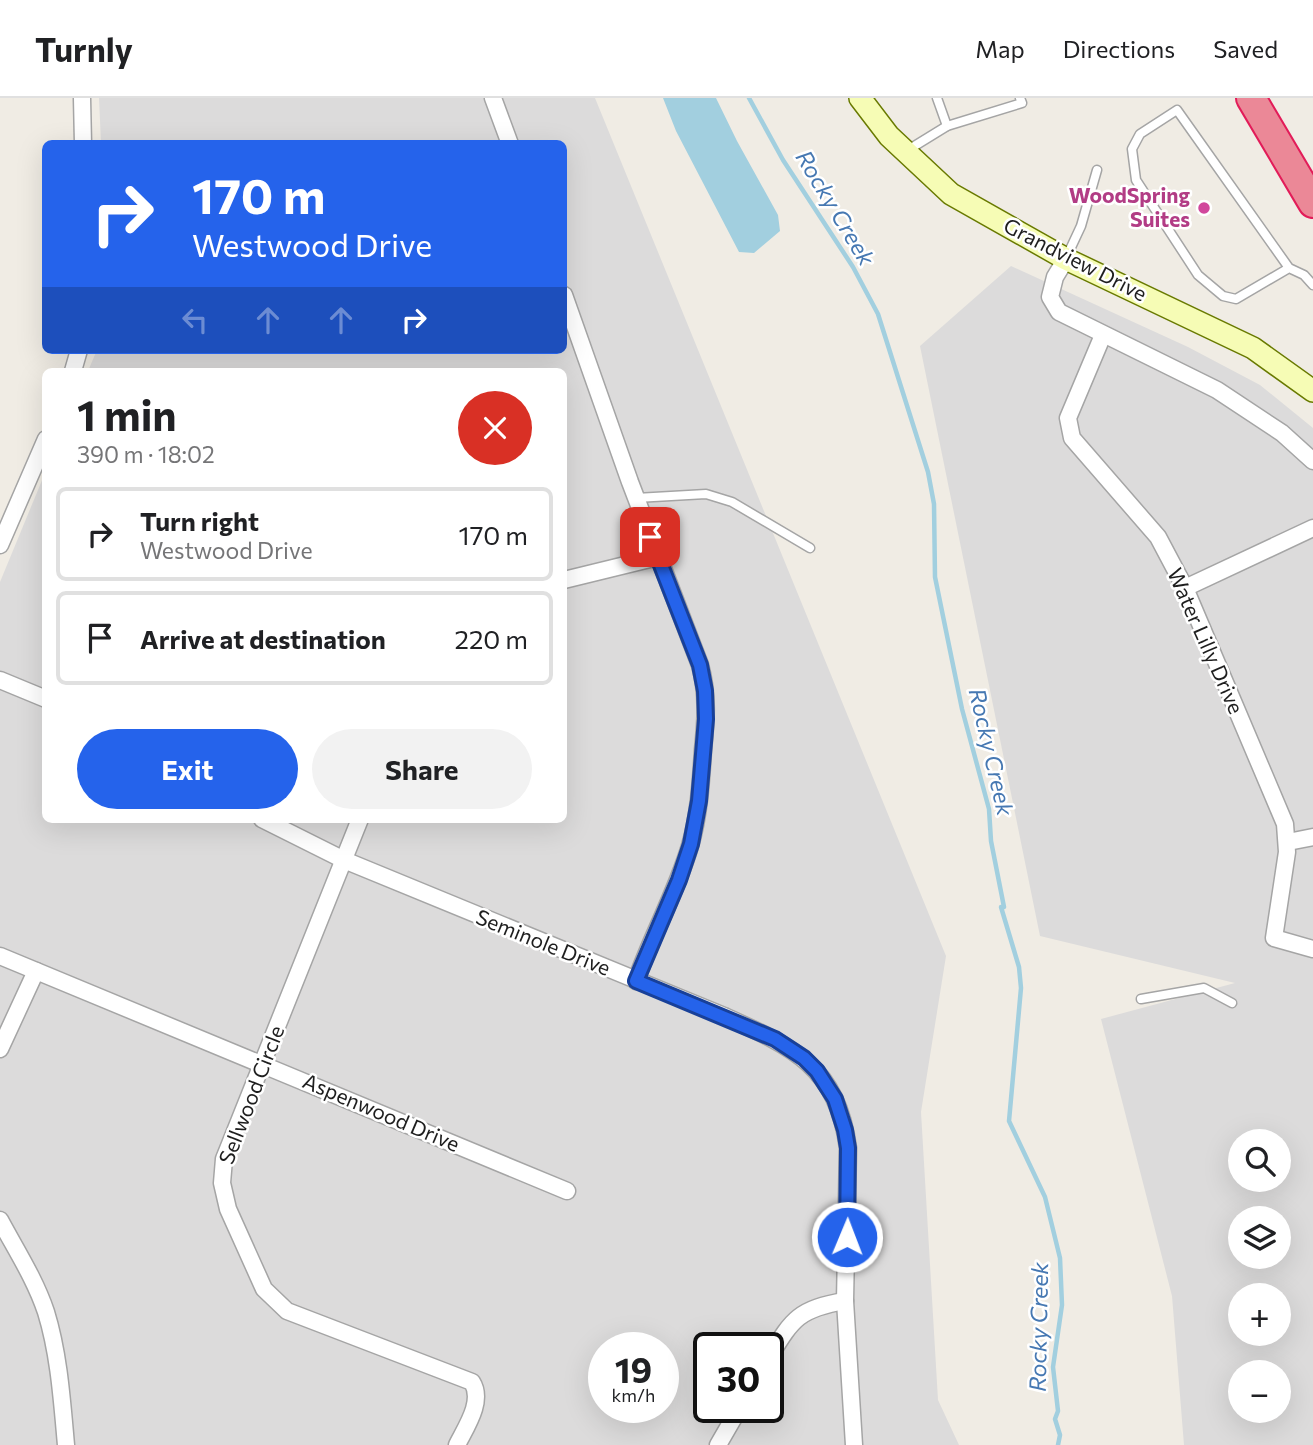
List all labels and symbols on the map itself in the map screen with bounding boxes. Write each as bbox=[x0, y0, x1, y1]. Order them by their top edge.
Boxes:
water label: Rocky Creek bbox=[790, 145, 882, 271]
place label: WoodSpring Suites bbox=[1069, 182, 1190, 231]
marker: WoodSpring Suites bbox=[1196, 200, 1212, 216]
street label: Grandview Drive bbox=[1000, 212, 1151, 305]
pin bbox=[620, 507, 680, 567]
street label: Water Lilly Drive bbox=[1163, 564, 1250, 717]
water label: Rocky Creek bbox=[964, 685, 1020, 819]
street label: Seminole Drive bbox=[473, 903, 614, 980]
street label: Sellwood Circle bbox=[213, 1022, 288, 1167]
street label: Aspenwood Drive bbox=[299, 1067, 464, 1156]
position arrow bbox=[810, 1200, 884, 1274]
water label: Rocky Creek bbox=[1023, 1261, 1053, 1392]
speed limit sign: 30 bbox=[693, 1332, 784, 1423]

